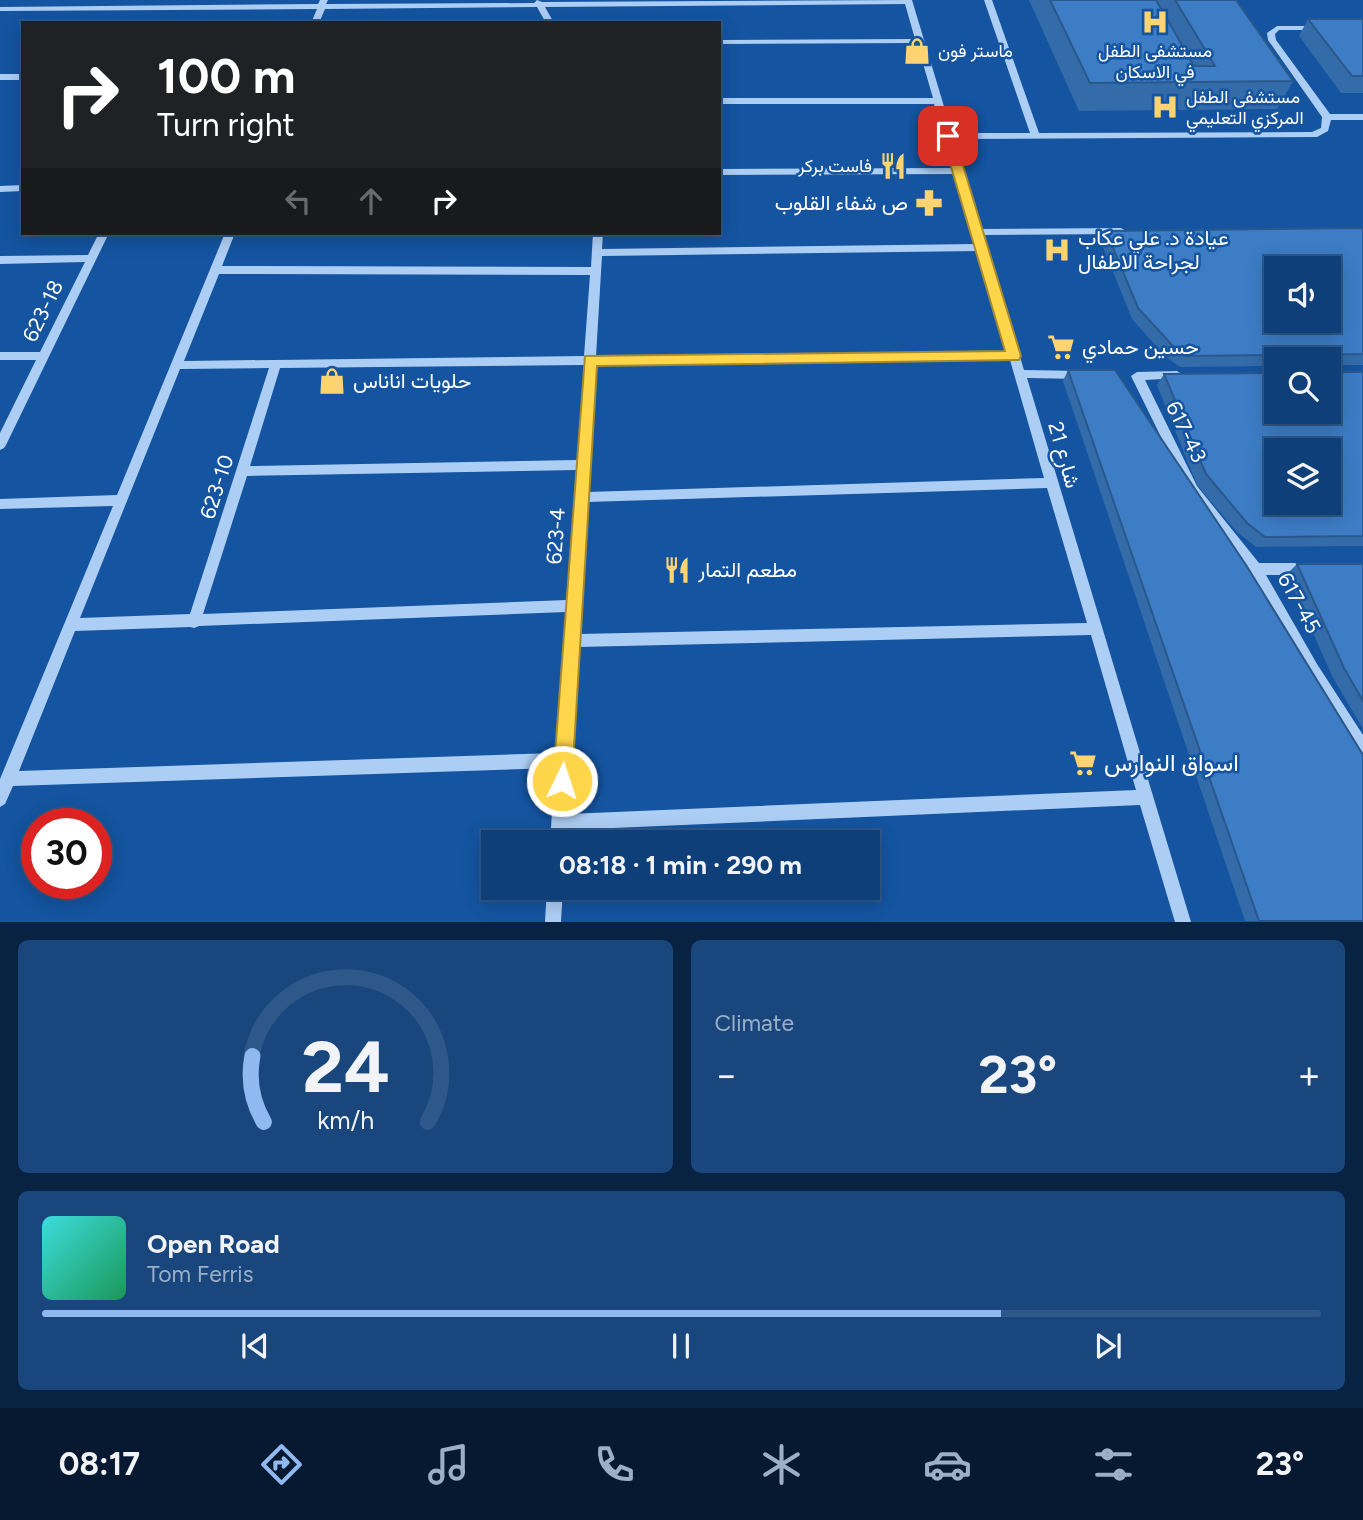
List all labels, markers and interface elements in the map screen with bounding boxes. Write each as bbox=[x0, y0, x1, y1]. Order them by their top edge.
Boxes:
hospital icon: مستشفى الطفل في الاسكان bbox=[1140, 7, 1170, 37]
shop icon: ماستر فون bbox=[902, 36, 932, 66]
place label: ماستر فون bbox=[938, 40, 1013, 62]
place label: مستشفى الطفل في الاسكان bbox=[1098, 40, 1212, 87]
text: 100 m bbox=[157, 46, 296, 105]
icon: right bbox=[42, 49, 133, 140]
place label: مستشفى الطفل المركزي التعليمي bbox=[1186, 86, 1304, 133]
hospital icon: مستشفى الطفل المركزي التعليمي bbox=[1150, 92, 1180, 122]
text: Turn right bbox=[157, 106, 295, 144]
pin bbox=[918, 106, 978, 166]
icon: arrive bbox=[929, 117, 967, 155]
restaurant icon: فاست بركر bbox=[878, 151, 908, 181]
place label: فاست بركر bbox=[797, 155, 872, 177]
icon: left bbox=[279, 182, 317, 220]
icon: ahead bbox=[352, 182, 390, 220]
icon: right bbox=[425, 182, 463, 220]
pharmacy icon: ص شفاء القلوب bbox=[914, 188, 944, 218]
place label: ص شفاء القلوب bbox=[775, 190, 908, 216]
place label: عيادة د. علي عكاب لجراحة الاطفال bbox=[1078, 225, 1229, 275]
hospital icon: عيادة د. علي عكاب لجراحة الاطفال bbox=[1042, 235, 1072, 265]
map controls bbox=[1264, 256, 1341, 515]
button: sound bbox=[1264, 256, 1341, 333]
street label: 623-18 bbox=[17, 276, 68, 346]
supermarket icon: حسين حمادي bbox=[1046, 332, 1076, 362]
place label: حسين حمادي bbox=[1082, 334, 1199, 364]
button: search bbox=[1264, 347, 1341, 424]
shop icon: حلويات اناناس bbox=[317, 366, 347, 396]
place label: حلويات اناناس bbox=[353, 368, 471, 394]
street label: 617-43 bbox=[1161, 397, 1212, 466]
street label: شارع 21 bbox=[1041, 419, 1086, 491]
button: layers bbox=[1264, 438, 1341, 515]
street label: 623-10 bbox=[194, 452, 239, 522]
street label: 623-4 bbox=[541, 507, 570, 565]
restaurant icon: مطعم التمار bbox=[662, 555, 692, 585]
place label: مطعم التمار bbox=[697, 557, 797, 584]
street label: 617-45 bbox=[1273, 568, 1326, 638]
position arrow bbox=[525, 744, 599, 818]
supermarket icon: اسواق النوارس bbox=[1068, 748, 1098, 778]
place label: اسواق النوارس bbox=[1104, 748, 1239, 778]
speed limit sign: 30 bbox=[21, 808, 112, 899]
text: 08:18 · 1 min · 290 m bbox=[559, 849, 802, 881]
text: Climate bbox=[715, 1009, 794, 1037]
text: 24 bbox=[301, 1024, 389, 1111]
text: 23° bbox=[978, 1044, 1057, 1106]
text: − bbox=[715, 1052, 738, 1098]
text: + bbox=[1297, 1052, 1321, 1098]
text: km/h bbox=[317, 1105, 374, 1135]
text: Open Road bbox=[147, 1228, 280, 1260]
text: Tom Ferris bbox=[147, 1260, 253, 1288]
icon: previous bbox=[236, 1327, 274, 1365]
icon: pause bbox=[662, 1327, 700, 1365]
icon: next bbox=[1089, 1327, 1127, 1365]
icon: directions bbox=[257, 1440, 306, 1489]
icon: music bbox=[424, 1440, 473, 1489]
icon: phone bbox=[590, 1440, 639, 1489]
icon: climate bbox=[757, 1440, 806, 1489]
icon: car bbox=[923, 1440, 972, 1489]
icon: filters bbox=[1089, 1440, 1138, 1489]
text: 08:17 bbox=[59, 1445, 140, 1483]
text: 23° bbox=[1256, 1445, 1304, 1483]

